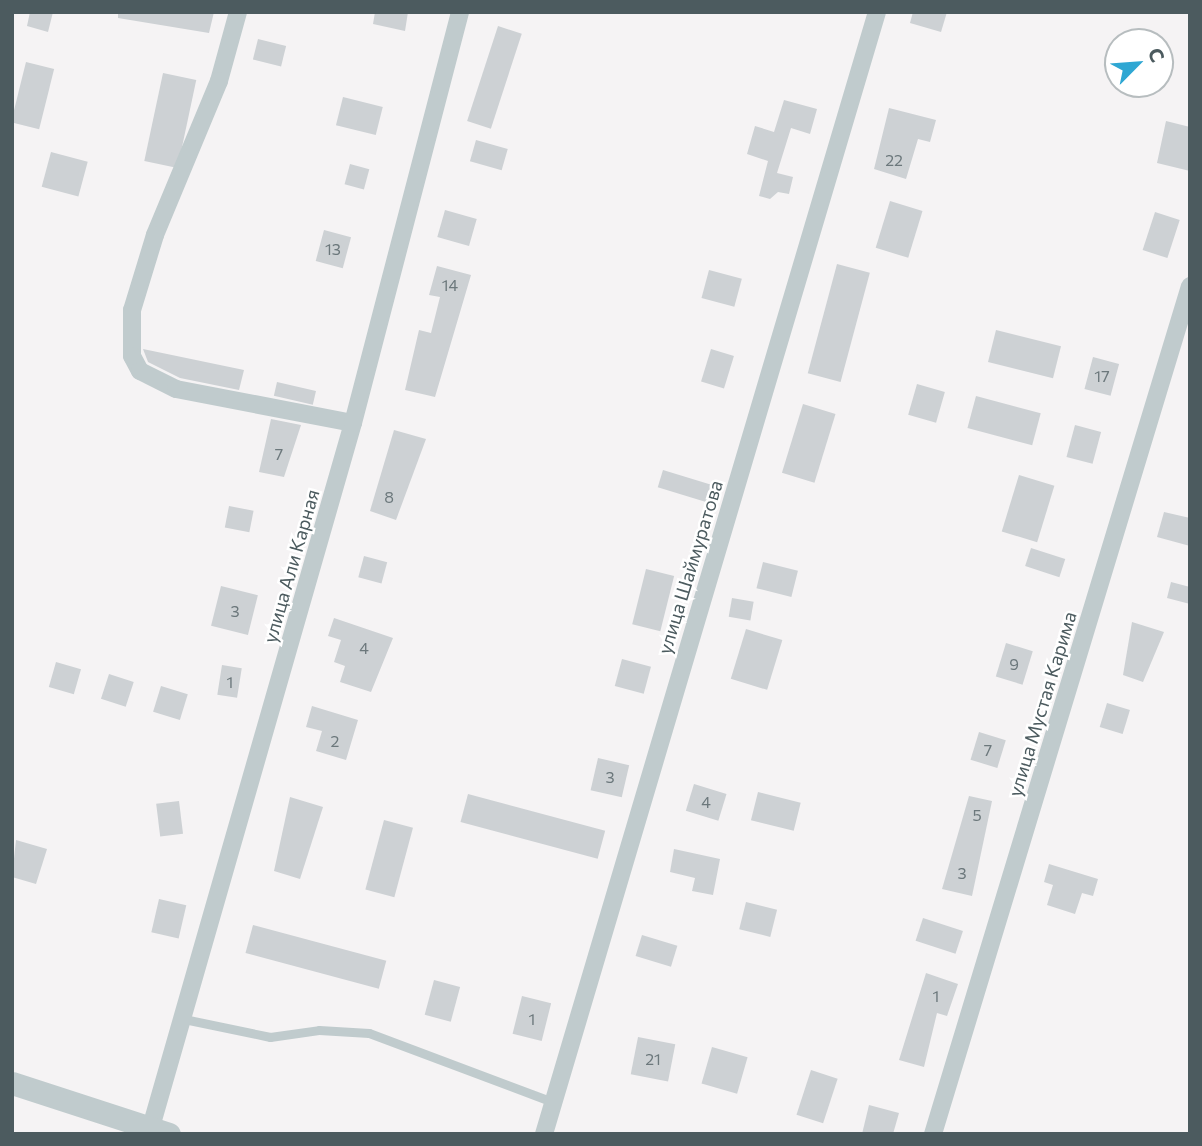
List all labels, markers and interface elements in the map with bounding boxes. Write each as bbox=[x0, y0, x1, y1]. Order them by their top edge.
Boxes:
north arrow bbox=[1104, 28, 1174, 98]
text: С bbox=[1144, 44, 1170, 66]
house number: 22 bbox=[885, 150, 903, 170]
house number: 13 bbox=[325, 239, 341, 259]
house number: 14 bbox=[442, 275, 458, 295]
house number: 17 bbox=[1094, 366, 1110, 386]
house number: 7 bbox=[275, 444, 283, 464]
street label: улица Шаймуратова bbox=[653, 477, 727, 657]
street label: улица Али Карная bbox=[258, 487, 324, 645]
house number: 8 bbox=[384, 487, 394, 507]
house number: 3 bbox=[230, 601, 240, 621]
street label: улица Мустая Карима bbox=[1003, 609, 1081, 799]
house number: 4 bbox=[359, 638, 369, 658]
house number: 9 bbox=[1009, 654, 1019, 674]
house number: 1 bbox=[227, 672, 233, 692]
house number: 2 bbox=[331, 731, 339, 751]
house number: 7 bbox=[984, 740, 992, 760]
house number: 3 bbox=[605, 767, 615, 787]
house number: 4 bbox=[701, 792, 711, 812]
house number: 5 bbox=[972, 805, 982, 825]
house number: 3 bbox=[957, 863, 967, 883]
house number: 1 bbox=[933, 986, 939, 1006]
house number: 1 bbox=[529, 1009, 535, 1029]
house number: 21 bbox=[645, 1049, 661, 1069]

